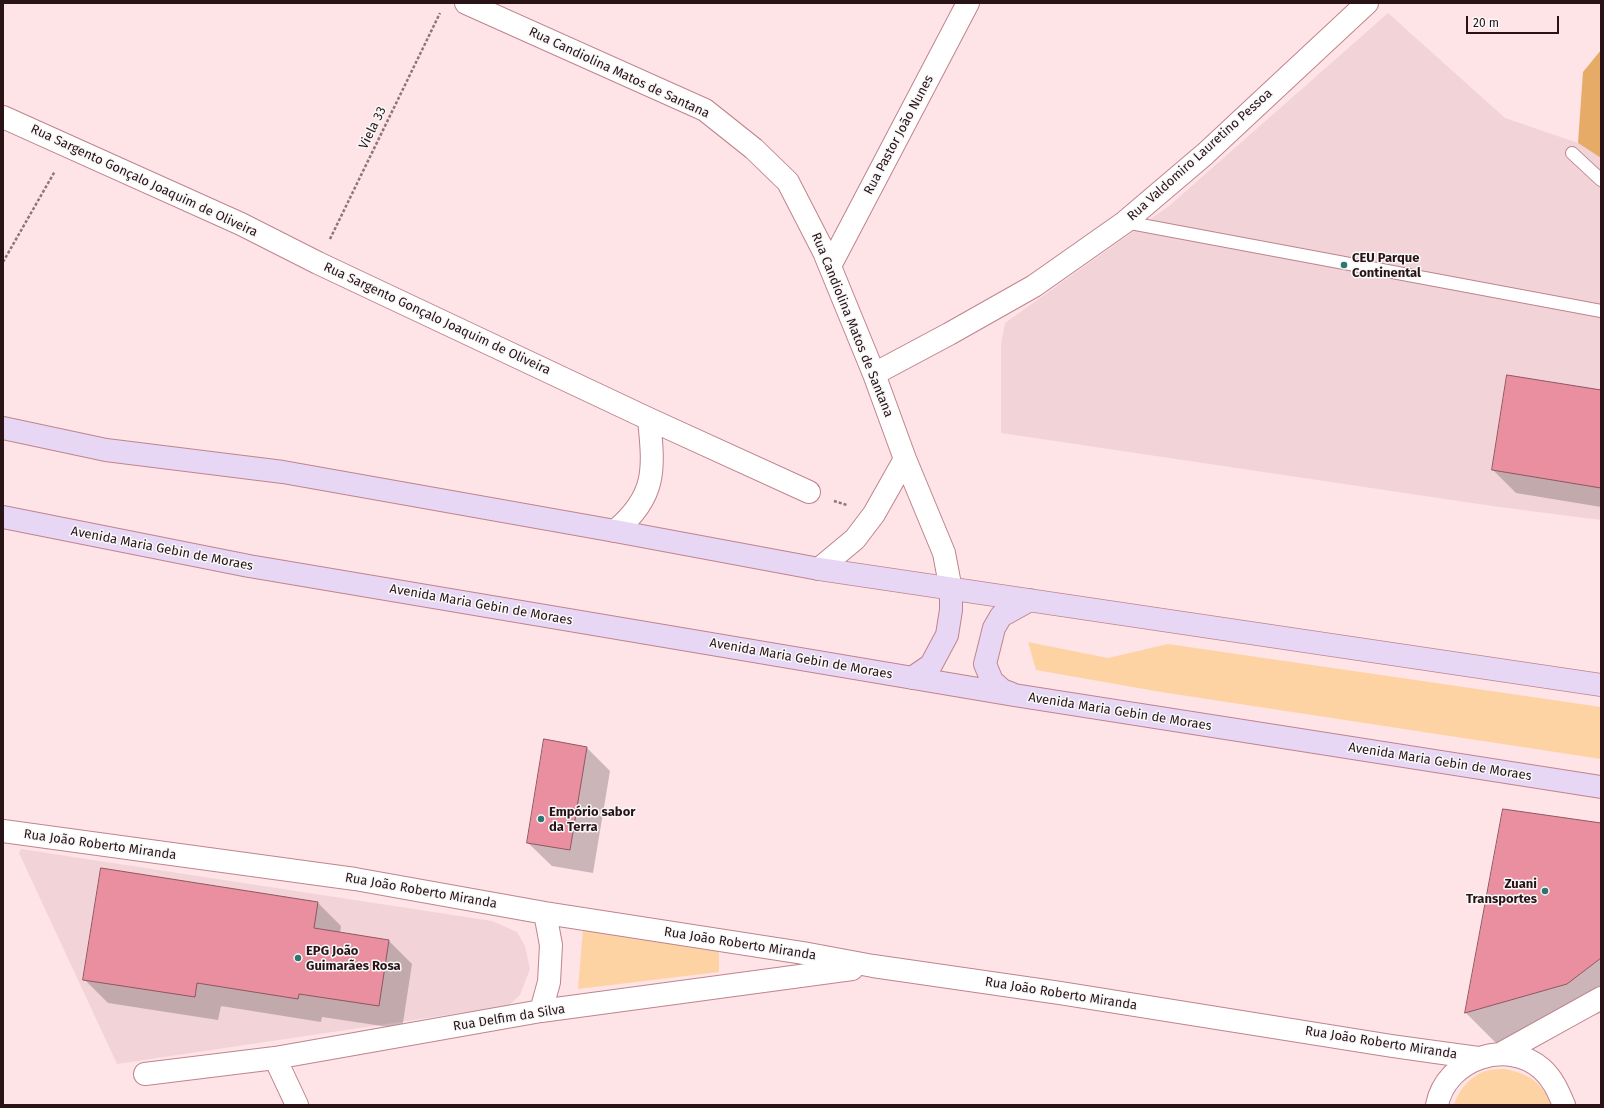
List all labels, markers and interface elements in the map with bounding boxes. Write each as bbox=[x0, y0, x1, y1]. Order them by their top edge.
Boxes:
scale bar bbox=[1468, 8, 1561, 34]
text: 20 m bbox=[1473, 16, 1499, 30]
street label: Rua Candiolina Matos de Santana bbox=[526, 24, 712, 122]
street label: Rua Pastor João Nunes bbox=[861, 73, 937, 197]
street label: Rua Valdomiro Lauretino Pessoa bbox=[1124, 86, 1276, 224]
street label: Viela 33 bbox=[356, 104, 390, 152]
street label: Rua Sargento Gonçalo Joaquim de Oliveira bbox=[28, 121, 260, 241]
street label: Rua Candiolina Matos de Santana bbox=[808, 230, 896, 420]
place label: CEU Parque Continental bbox=[1352, 250, 1421, 281]
street label: Rua Sargento Gonçalo Joaquim de Oliveira bbox=[321, 259, 553, 379]
marker: CEU Parque Continental bbox=[1339, 260, 1349, 270]
street label: Avenida Maria Gebin de Moraes bbox=[70, 524, 254, 574]
street label: Avenida Maria Gebin de Moraes bbox=[388, 581, 574, 629]
street label: Avenida Maria Gebin de Moraes bbox=[708, 635, 894, 683]
street label: Avenida Maria Gebin de Moraes bbox=[1027, 690, 1213, 734]
street label: Avenida Maria Gebin de Moraes bbox=[1347, 740, 1533, 784]
place label: Empório sabor da Terra bbox=[549, 804, 635, 835]
marker: Empório sabor da Terra bbox=[536, 814, 546, 824]
street label: Rua João Roberto Miranda bbox=[23, 827, 177, 863]
street label: Rua João Roberto Miranda bbox=[344, 870, 498, 912]
place label: Zuani Transportes bbox=[1466, 876, 1537, 907]
marker: Zuani Transportes bbox=[1540, 886, 1550, 896]
street label: Rua João Roberto Miranda bbox=[663, 924, 817, 964]
place label: EPG João Guimarães Rosa bbox=[306, 943, 401, 974]
marker: EPG João Guimarães Rosa bbox=[293, 953, 303, 963]
street label: Rua João Roberto Miranda bbox=[984, 974, 1138, 1014]
street label: Rua Delfim da Silva bbox=[452, 1001, 566, 1035]
street label: Rua João Roberto Miranda bbox=[1304, 1023, 1458, 1063]

